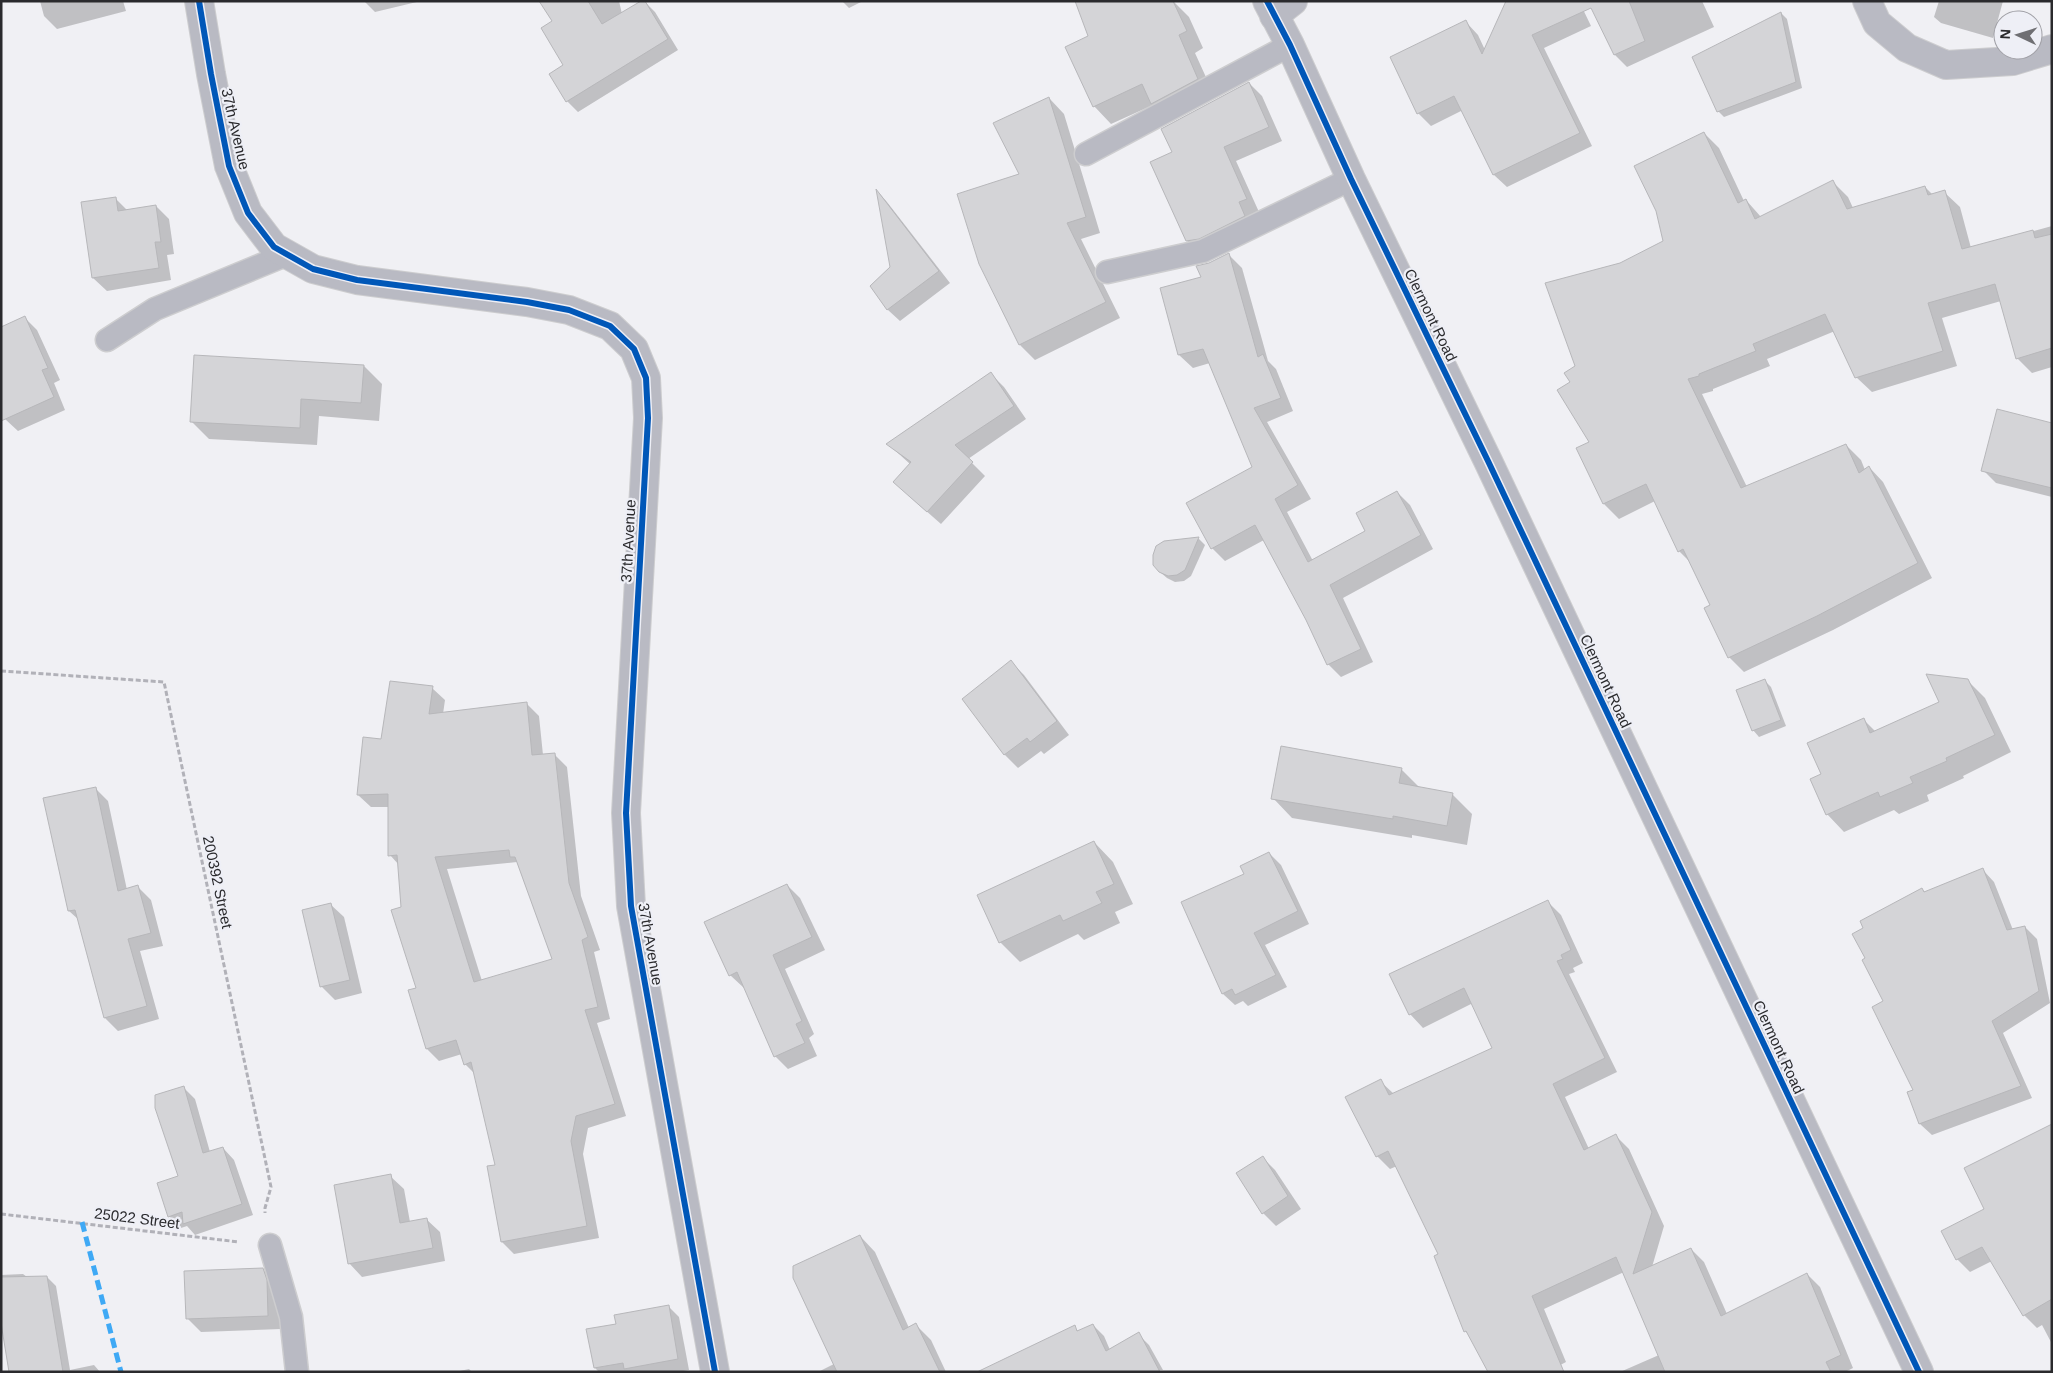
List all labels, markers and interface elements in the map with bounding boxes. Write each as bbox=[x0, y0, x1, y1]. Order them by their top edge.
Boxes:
north arrow bbox=[1993, 10, 2043, 60]
text: N bbox=[1997, 28, 2013, 40]
street label: 37th Avenue bbox=[218, 87, 254, 171]
street label: Clermont Road bbox=[1401, 266, 1461, 364]
street label: 37th Avenue bbox=[617, 499, 639, 583]
street label: Clermont Road bbox=[1577, 632, 1635, 730]
street label: 200392 Street bbox=[200, 834, 236, 931]
street label: 37th Avenue bbox=[635, 902, 667, 986]
street label: Clermont Road bbox=[1750, 998, 1808, 1096]
street label: 25022 Street bbox=[93, 1204, 181, 1232]

